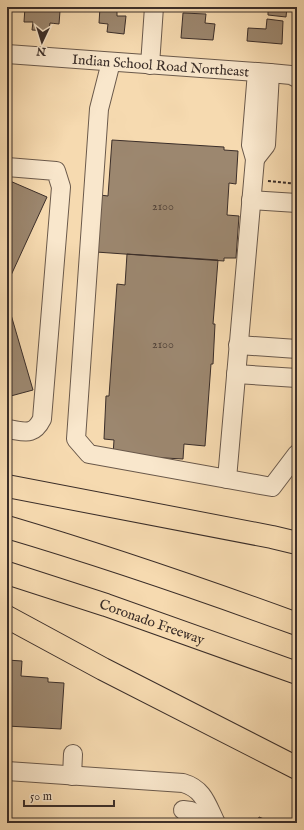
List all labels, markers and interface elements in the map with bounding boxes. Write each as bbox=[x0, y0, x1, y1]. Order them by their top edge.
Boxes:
north arrow bbox=[22, 22, 62, 62]
text: N bbox=[36, 44, 48, 58]
street label: Indian School Road Northeast bbox=[71, 51, 250, 81]
house number: 2100 bbox=[152, 199, 174, 214]
house number: 2100 bbox=[152, 337, 174, 352]
street label: Coronado Freeway bbox=[97, 595, 207, 649]
scale bar bbox=[24, 782, 114, 808]
text: 50 m bbox=[30, 789, 52, 804]

